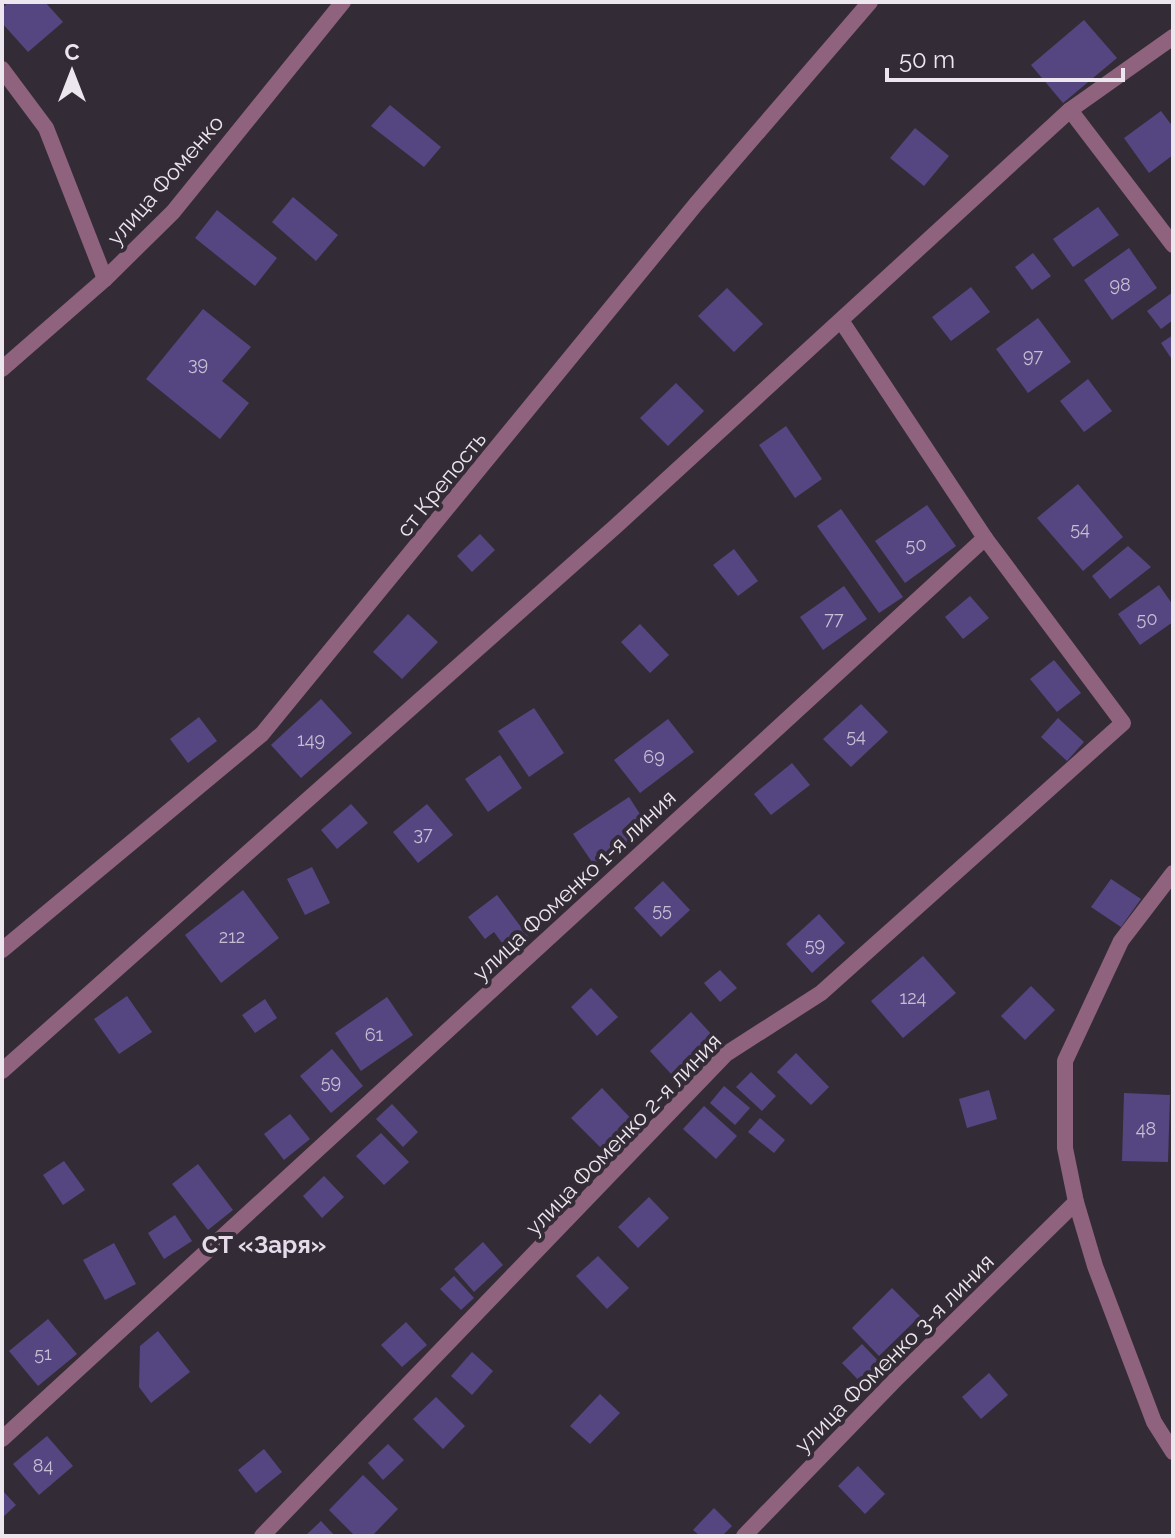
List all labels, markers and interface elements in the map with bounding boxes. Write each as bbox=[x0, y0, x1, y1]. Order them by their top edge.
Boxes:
north arrow bbox=[32, 32, 112, 112]
scale bar bbox=[887, 32, 1123, 82]
text: С bbox=[64, 39, 80, 65]
text: 50 m bbox=[899, 45, 955, 74]
street label: улица Фоменко bbox=[101, 110, 229, 250]
house number: 98 bbox=[1109, 274, 1131, 295]
house number: 97 bbox=[1023, 345, 1043, 366]
house number: 39 bbox=[188, 353, 208, 374]
street label: ст Крепость bbox=[391, 426, 491, 542]
house number: 54 bbox=[1070, 518, 1090, 539]
house number: 50 bbox=[906, 534, 926, 555]
house number: 77 bbox=[824, 608, 844, 629]
house number: 50 bbox=[1137, 608, 1157, 629]
house number: 54 bbox=[846, 725, 866, 746]
house number: 149 bbox=[297, 729, 325, 750]
house number: 69 bbox=[643, 746, 665, 767]
street label: улица Фоменко 1-я линия bbox=[467, 784, 681, 986]
house number: 37 bbox=[413, 823, 433, 844]
house number: 55 bbox=[652, 899, 672, 920]
house number: 212 bbox=[219, 926, 245, 947]
house number: 59 bbox=[805, 934, 825, 955]
house number: 124 bbox=[900, 987, 927, 1008]
house number: 61 bbox=[365, 1024, 384, 1045]
street label: улица Фоменко 2-я линия bbox=[520, 1028, 726, 1240]
house number: 59 bbox=[321, 1071, 341, 1092]
house number: 48 bbox=[1136, 1118, 1156, 1139]
district label: СТ «Заря» bbox=[202, 1230, 326, 1259]
street label: улица Фоменко 3-я линия bbox=[789, 1248, 999, 1458]
house number: 51 bbox=[34, 1343, 52, 1364]
house number: 84 bbox=[33, 1455, 53, 1476]

